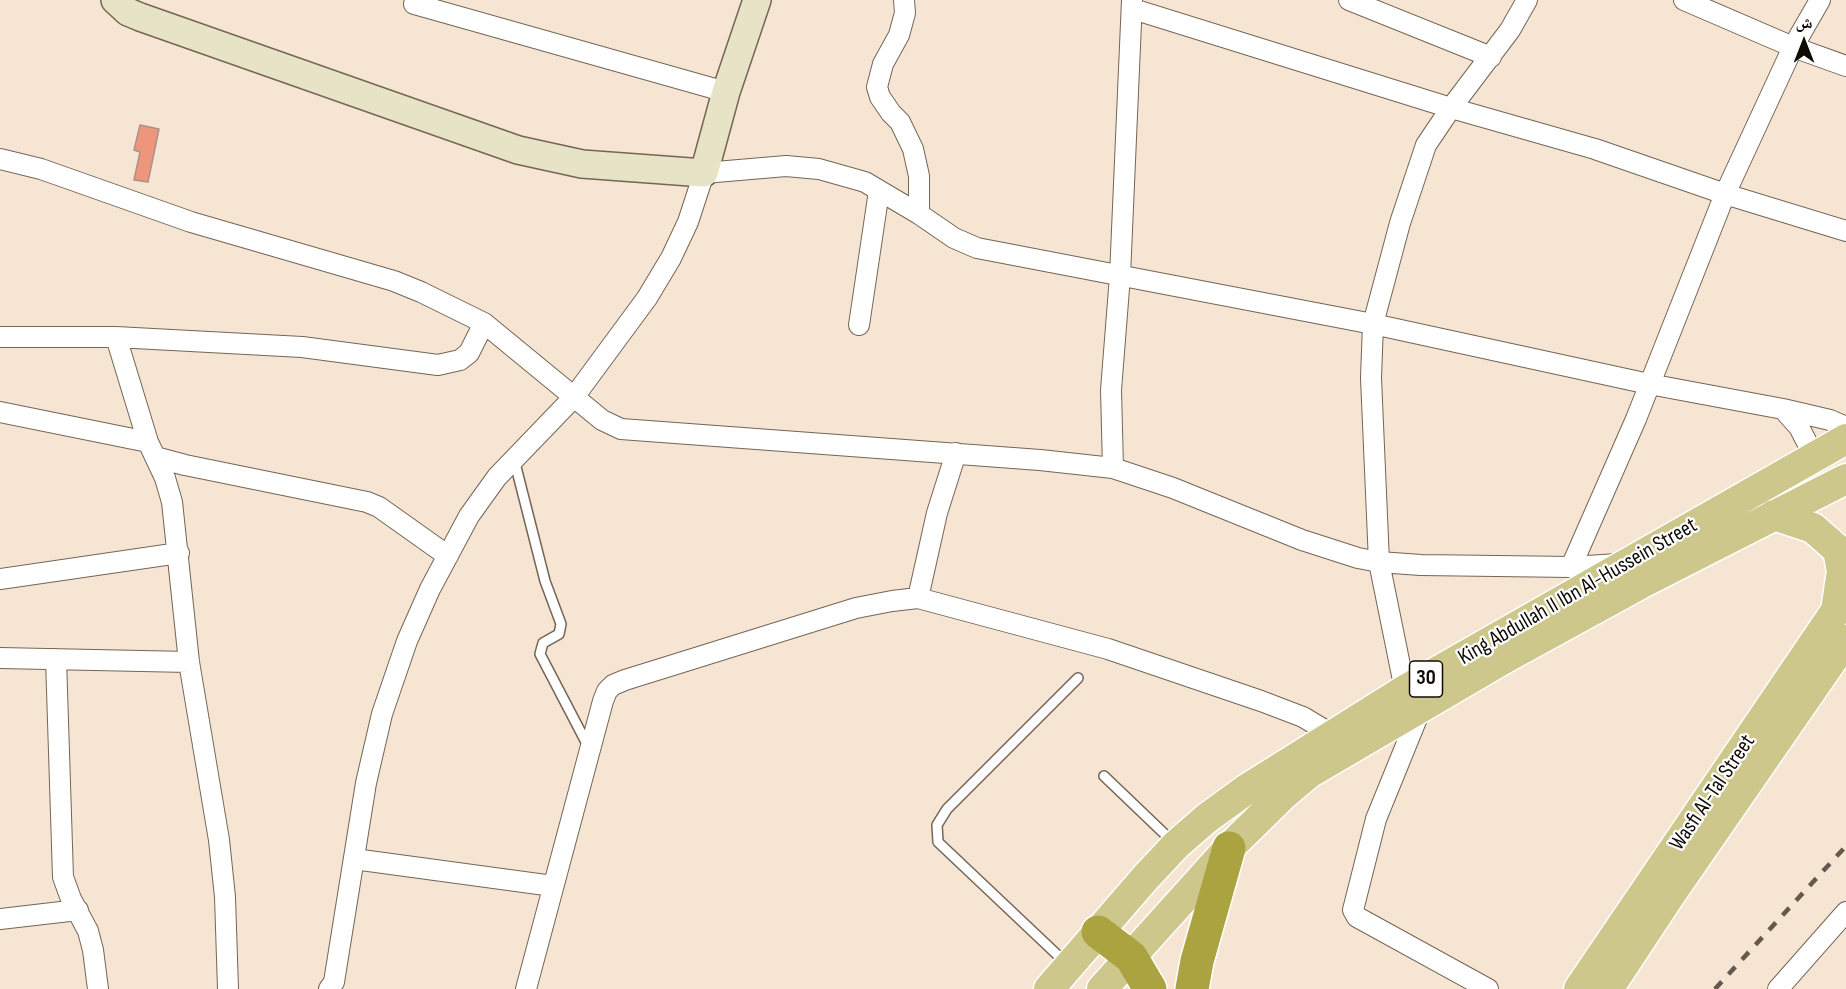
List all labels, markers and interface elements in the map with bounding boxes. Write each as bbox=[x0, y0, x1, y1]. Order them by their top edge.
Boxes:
north arrow bbox=[1774, 12, 1834, 72]
text: ش bbox=[1796, 14, 1812, 33]
street label: King Abdullah II Ibn Al-Hussein Street bbox=[1454, 513, 1702, 671]
road number: 30 bbox=[1410, 661, 1442, 697]
street label: Wasfi Al-Tal Street bbox=[1665, 730, 1761, 856]

